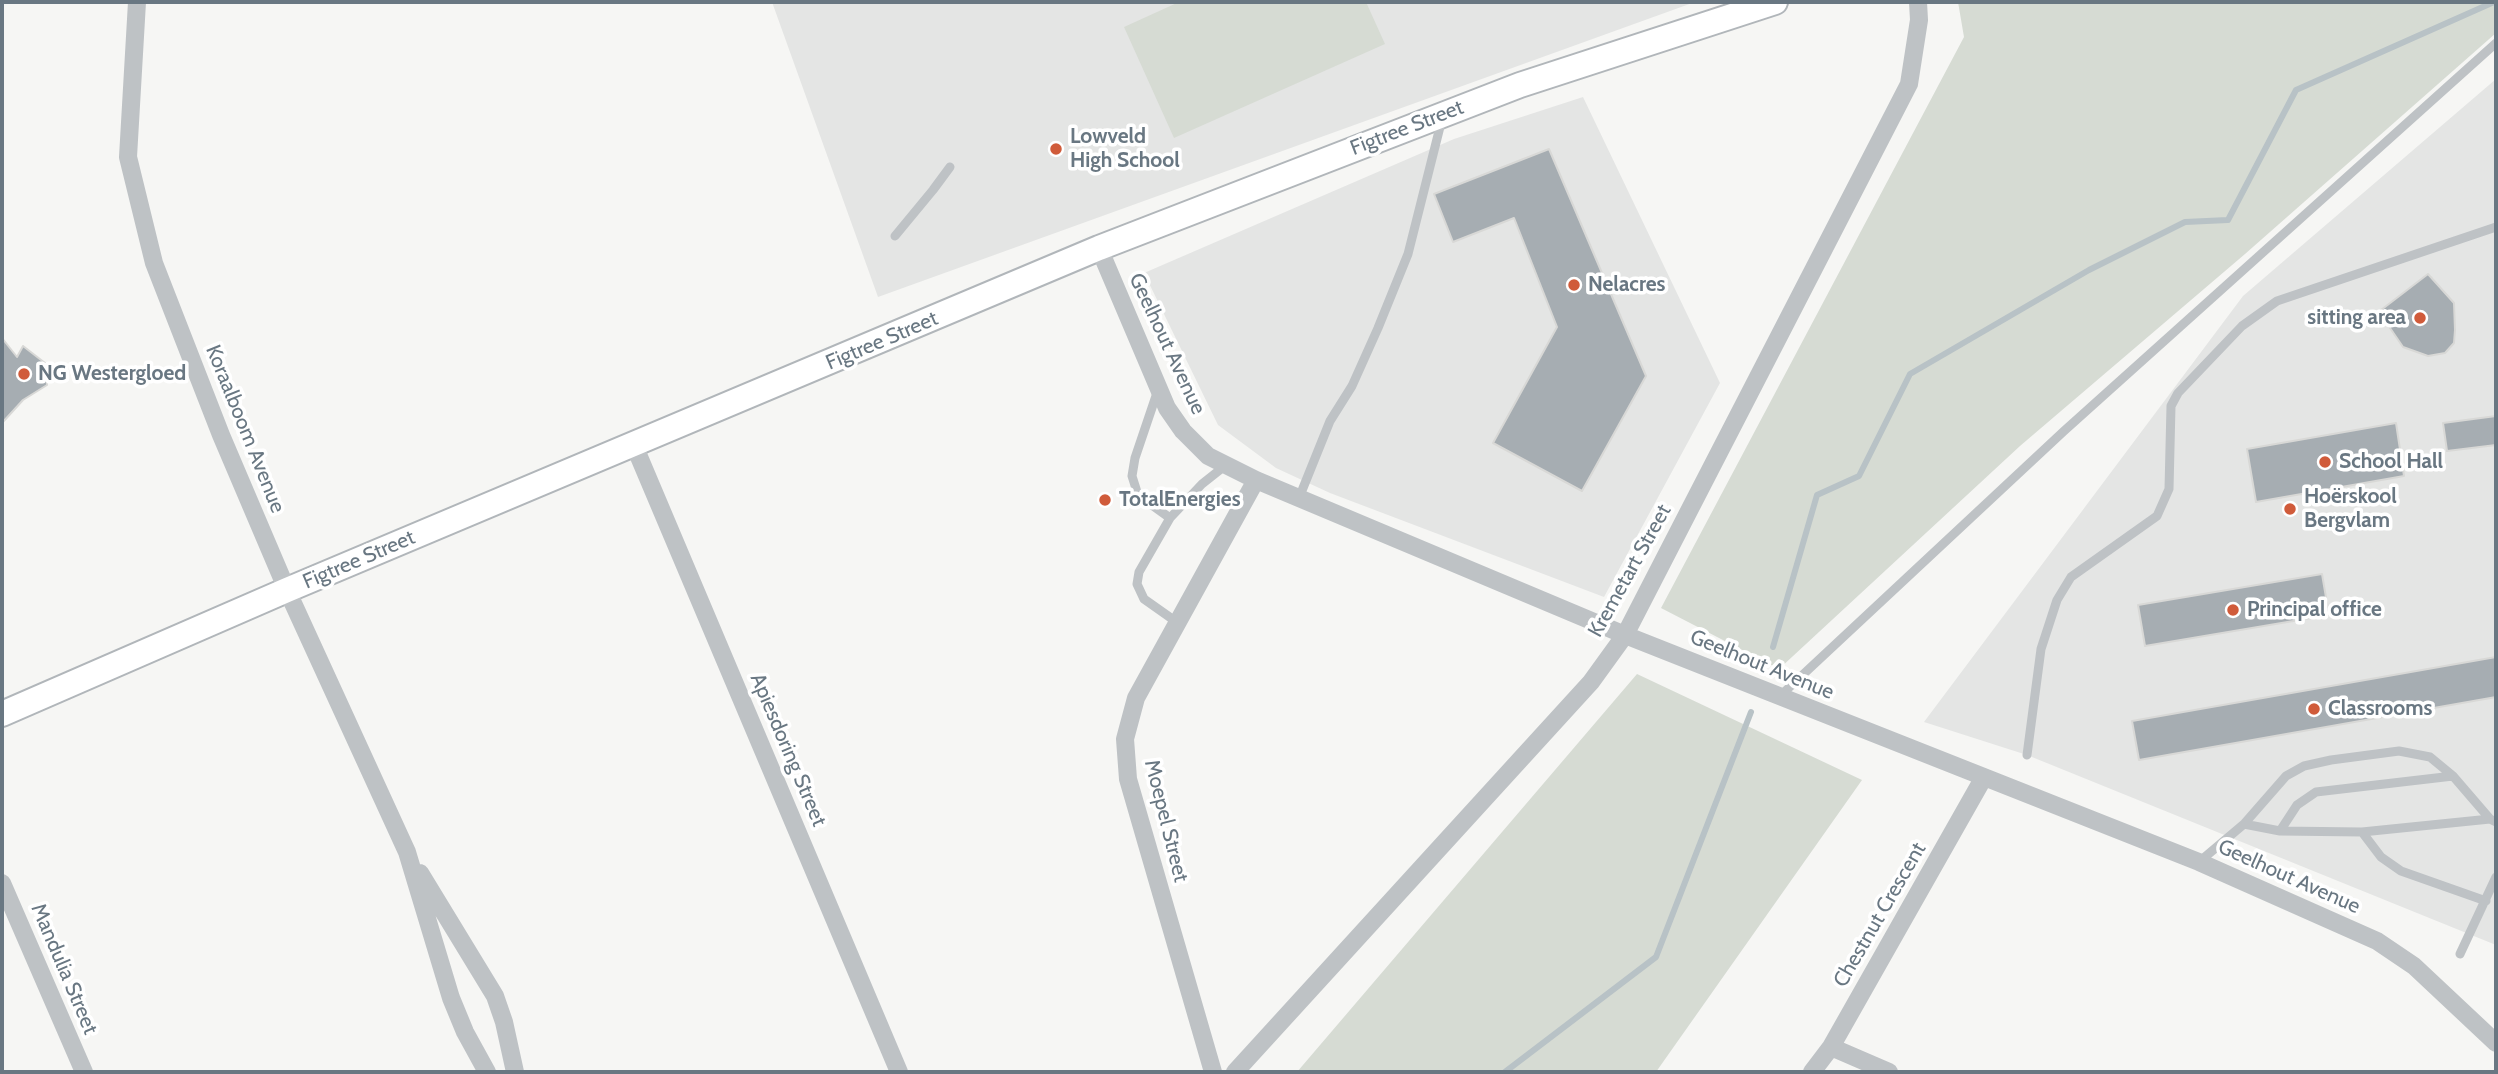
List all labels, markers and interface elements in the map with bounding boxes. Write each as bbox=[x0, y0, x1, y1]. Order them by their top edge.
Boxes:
street label: Figtree Street bbox=[1347, 95, 1467, 161]
place label: Lowveld High School bbox=[1070, 124, 1180, 174]
marker: Lowveld High School bbox=[1048, 141, 1064, 157]
street label: Geelhout Avenue bbox=[1123, 269, 1211, 419]
place label: Nelacres bbox=[1588, 272, 1665, 298]
marker: Nelacres bbox=[1566, 277, 1582, 293]
place label: sitting area bbox=[2307, 305, 2406, 331]
street label: Figtree Street bbox=[822, 306, 942, 376]
marker: sitting area bbox=[2412, 310, 2428, 326]
street label: Koraalboom Avenue bbox=[200, 341, 290, 517]
place label: NG Westergloed bbox=[38, 361, 186, 387]
marker: NG Westergloed bbox=[16, 366, 32, 382]
place label: School Hall bbox=[2339, 449, 2443, 475]
marker: School Hall bbox=[2317, 454, 2333, 470]
place label: Hoërskool Bergvlam bbox=[2304, 484, 2397, 534]
place label: TotalEnergies bbox=[1119, 487, 1241, 513]
marker: TotalEnergies bbox=[1097, 492, 1113, 508]
street label: Kremetart Street bbox=[1583, 500, 1677, 642]
marker: Hoërskool Bergvlam bbox=[2282, 501, 2298, 517]
street label: Figtree Street bbox=[299, 525, 419, 595]
place label: Principal office bbox=[2247, 597, 2382, 623]
marker: Principal office bbox=[2225, 602, 2241, 618]
street label: Geelhout Avenue bbox=[1686, 625, 1838, 705]
street label: Apiesdoring Street bbox=[744, 670, 832, 830]
place label: Classrooms bbox=[2328, 696, 2432, 722]
marker: Classrooms bbox=[2306, 701, 2322, 717]
street label: Moepel Street bbox=[1139, 757, 1193, 885]
street label: Geelhout Avenue bbox=[2214, 834, 2364, 920]
street label: Chestnut Crescent bbox=[1828, 838, 1932, 992]
street label: Mandulia Street bbox=[25, 900, 103, 1038]

